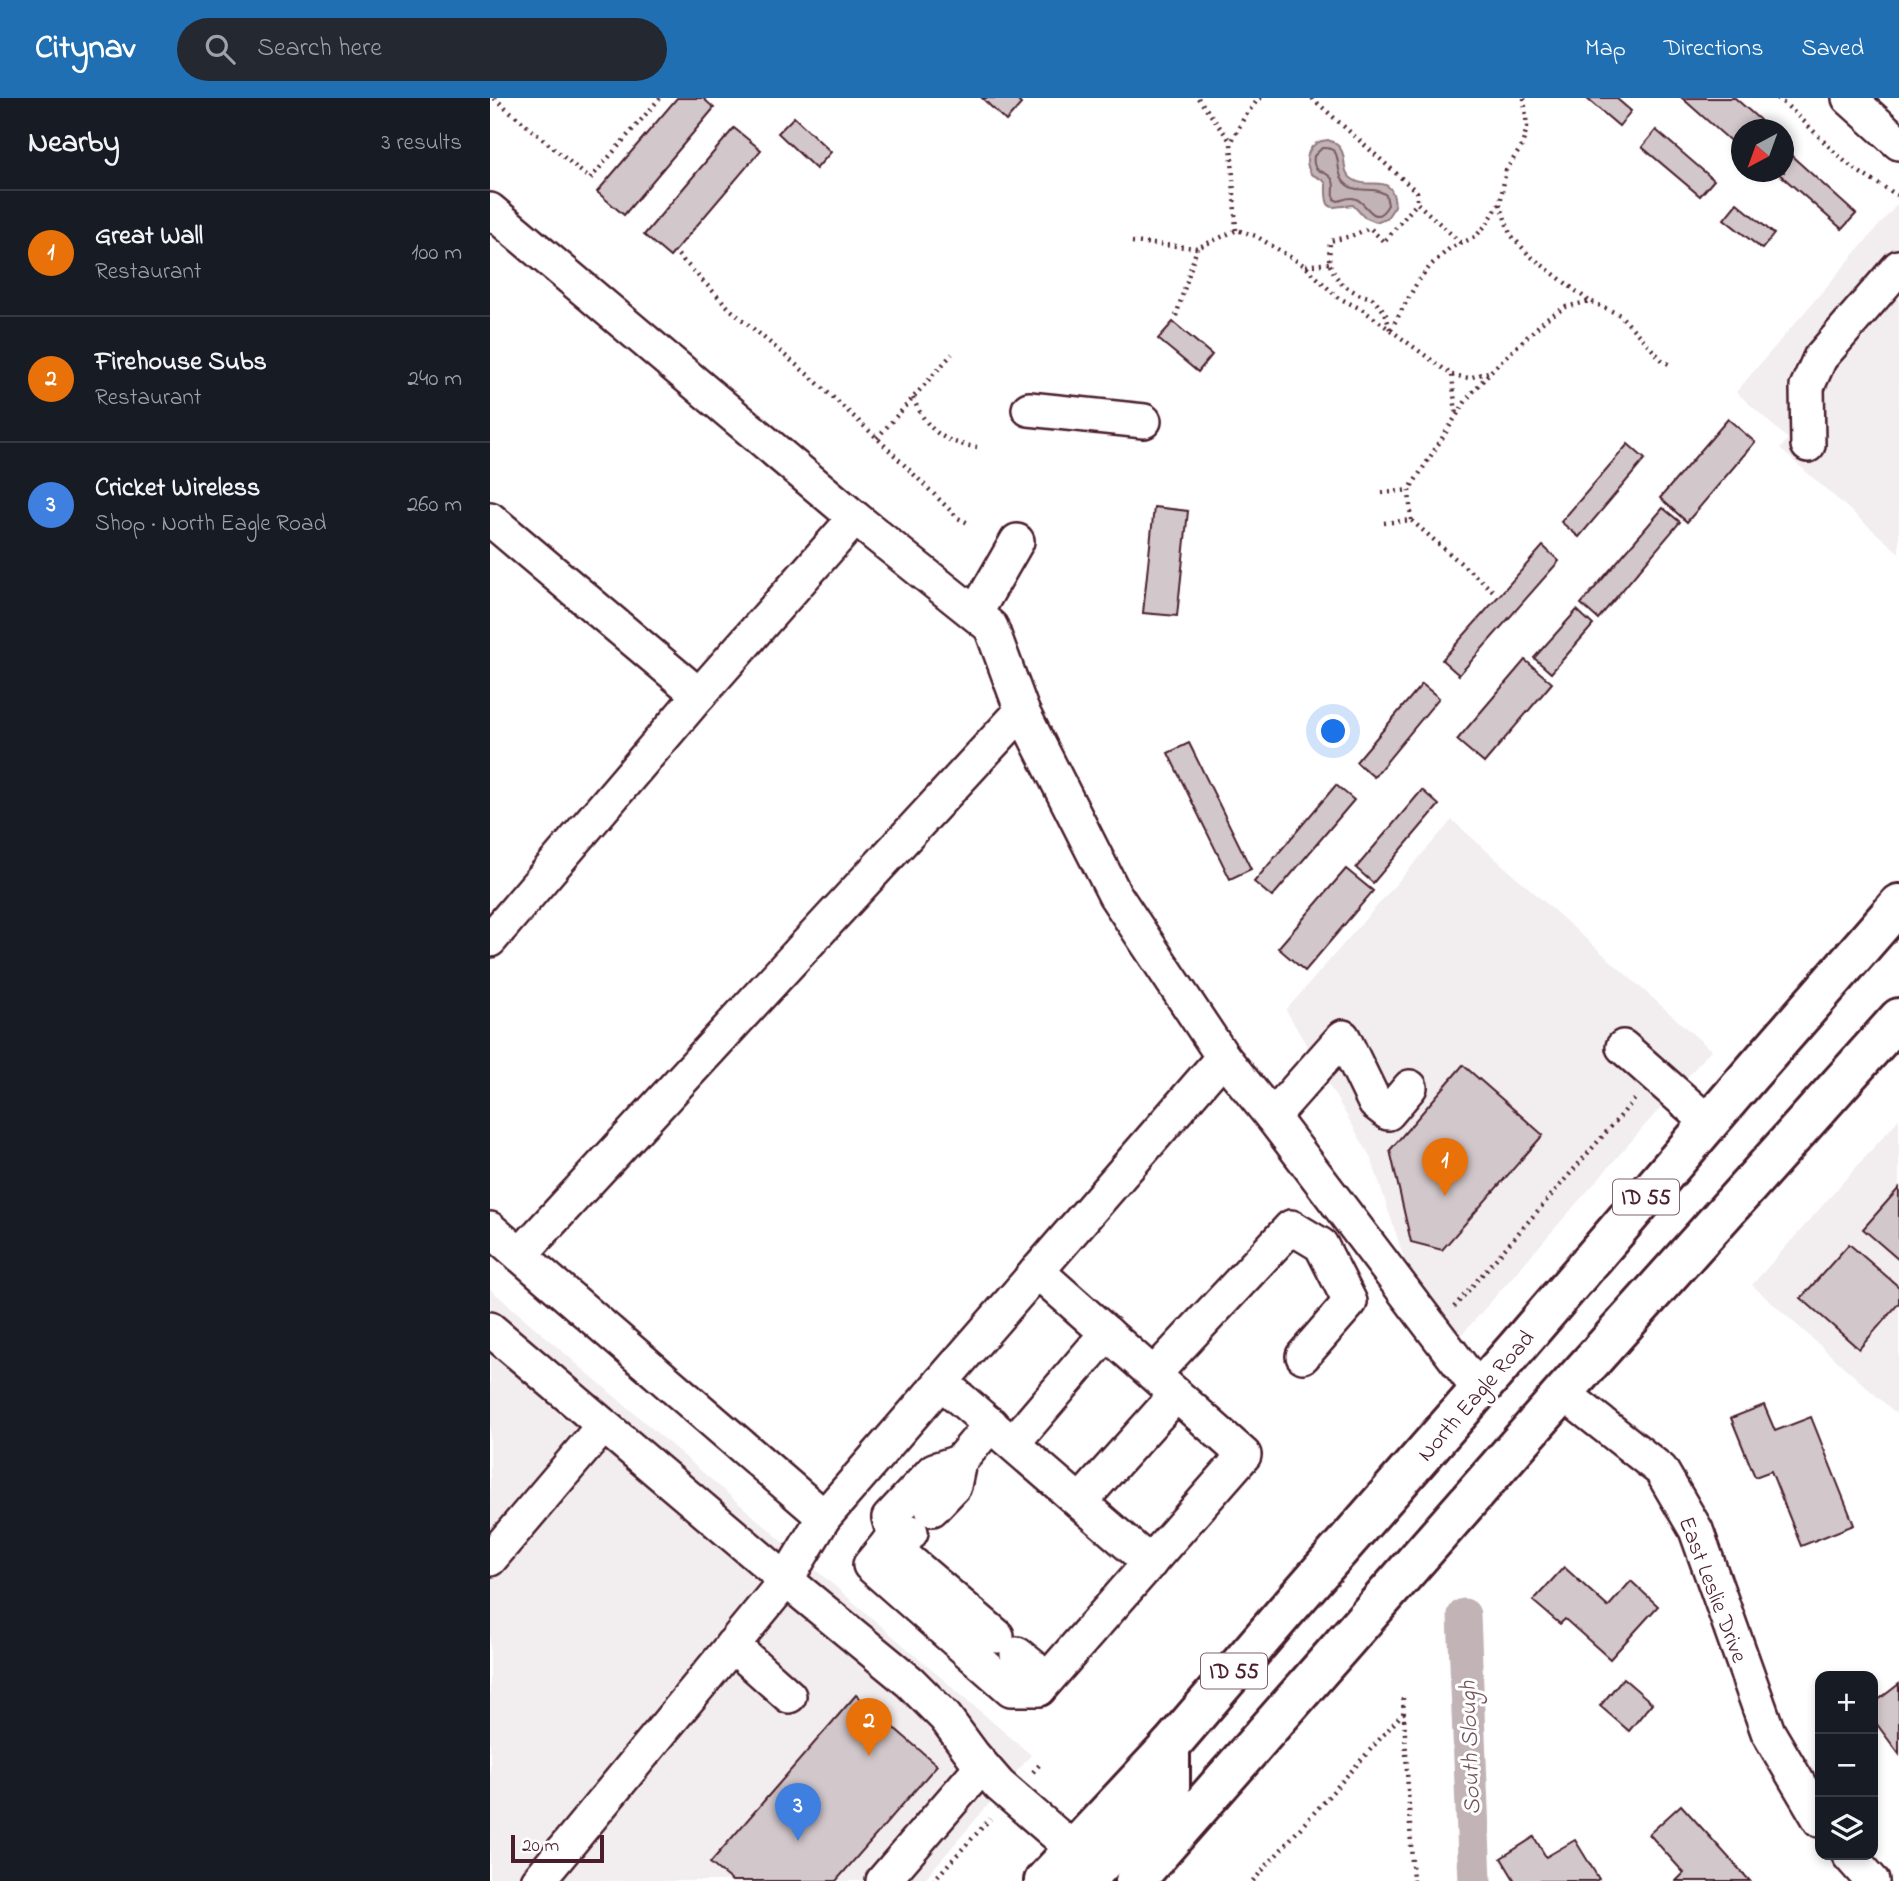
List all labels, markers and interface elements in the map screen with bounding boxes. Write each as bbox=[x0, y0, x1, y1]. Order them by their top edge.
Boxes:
search box bbox=[177, 18, 667, 81]
text: Citynav bbox=[35, 25, 135, 73]
icon: search bbox=[201, 30, 239, 68]
text: Search here bbox=[257, 30, 382, 68]
text: Map bbox=[1585, 32, 1626, 67]
text: Directions bbox=[1664, 32, 1763, 67]
text: Saved bbox=[1801, 32, 1864, 67]
north arrow bbox=[1731, 119, 1794, 182]
text: Nearby bbox=[28, 122, 120, 166]
text: 3 results bbox=[381, 127, 462, 160]
text: Great Wall bbox=[95, 218, 203, 256]
text: 1 bbox=[47, 237, 55, 270]
text: 100 m bbox=[411, 237, 462, 270]
text: Restaurant bbox=[95, 256, 202, 289]
text: Firehouse Subs bbox=[95, 344, 267, 382]
text: 2 bbox=[45, 363, 57, 396]
text: 240 m bbox=[408, 363, 462, 396]
text: Restaurant bbox=[95, 382, 202, 415]
text: Cricket Wireless bbox=[95, 470, 260, 508]
text: 3 bbox=[46, 489, 56, 522]
text: 260 m bbox=[407, 489, 462, 522]
text: Shop · North Eagle Road bbox=[95, 508, 326, 541]
your location bbox=[1316, 714, 1350, 748]
pin: 1 bbox=[1422, 1138, 1468, 1196]
road number: ID 55 bbox=[1613, 1180, 1679, 1214]
street label: North Eagle Road bbox=[1410, 1324, 1544, 1470]
street label: East Leslie Drive bbox=[1669, 1512, 1755, 1668]
road number: ID 55 bbox=[1201, 1654, 1267, 1688]
map controls bbox=[1815, 1671, 1878, 1860]
button: + bbox=[1815, 1671, 1878, 1734]
water label: South Slough bbox=[1452, 1680, 1491, 1815]
pin: 2 bbox=[846, 1698, 892, 1756]
button: − bbox=[1815, 1734, 1878, 1797]
pin: 3 bbox=[775, 1783, 821, 1841]
button: layers bbox=[1815, 1797, 1878, 1860]
scale bar bbox=[511, 1832, 604, 1864]
text: 20 m bbox=[522, 1833, 559, 1860]

